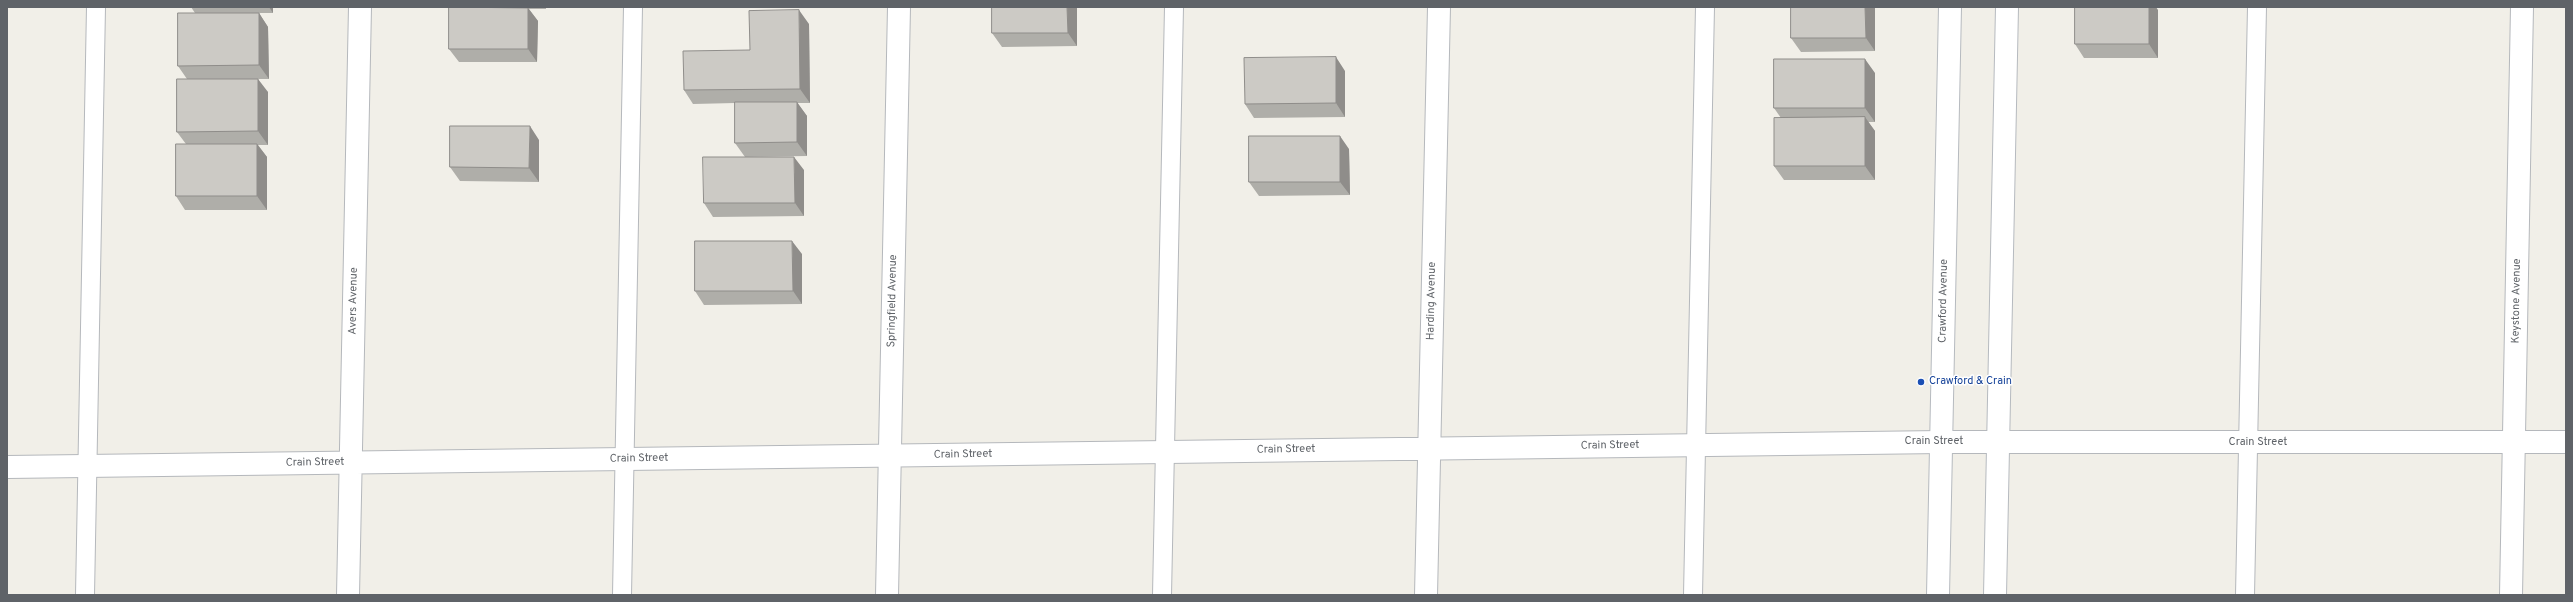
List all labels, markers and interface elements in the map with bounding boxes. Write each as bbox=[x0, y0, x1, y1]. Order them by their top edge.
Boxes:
street label: Springfield Avenue bbox=[886, 254, 900, 348]
street label: Keystone Avenue bbox=[2510, 258, 2524, 344]
street label: Crawford Avenue bbox=[1937, 259, 1951, 343]
street label: Harding Avenue bbox=[1425, 262, 1439, 340]
street label: Avers Avenue bbox=[347, 267, 361, 335]
place label: Crawford & Crain bbox=[1929, 375, 2012, 389]
marker: Crawford & Crain bbox=[1916, 377, 1926, 387]
street label: Crain Street bbox=[1905, 435, 1963, 449]
street label: Crain Street bbox=[2229, 436, 2287, 450]
street label: Crain Street bbox=[1580, 439, 1640, 453]
street label: Crain Street bbox=[1256, 443, 1316, 457]
street label: Crain Street bbox=[933, 448, 993, 462]
street label: Crain Street bbox=[609, 452, 669, 466]
street label: Crain Street bbox=[285, 456, 345, 470]

